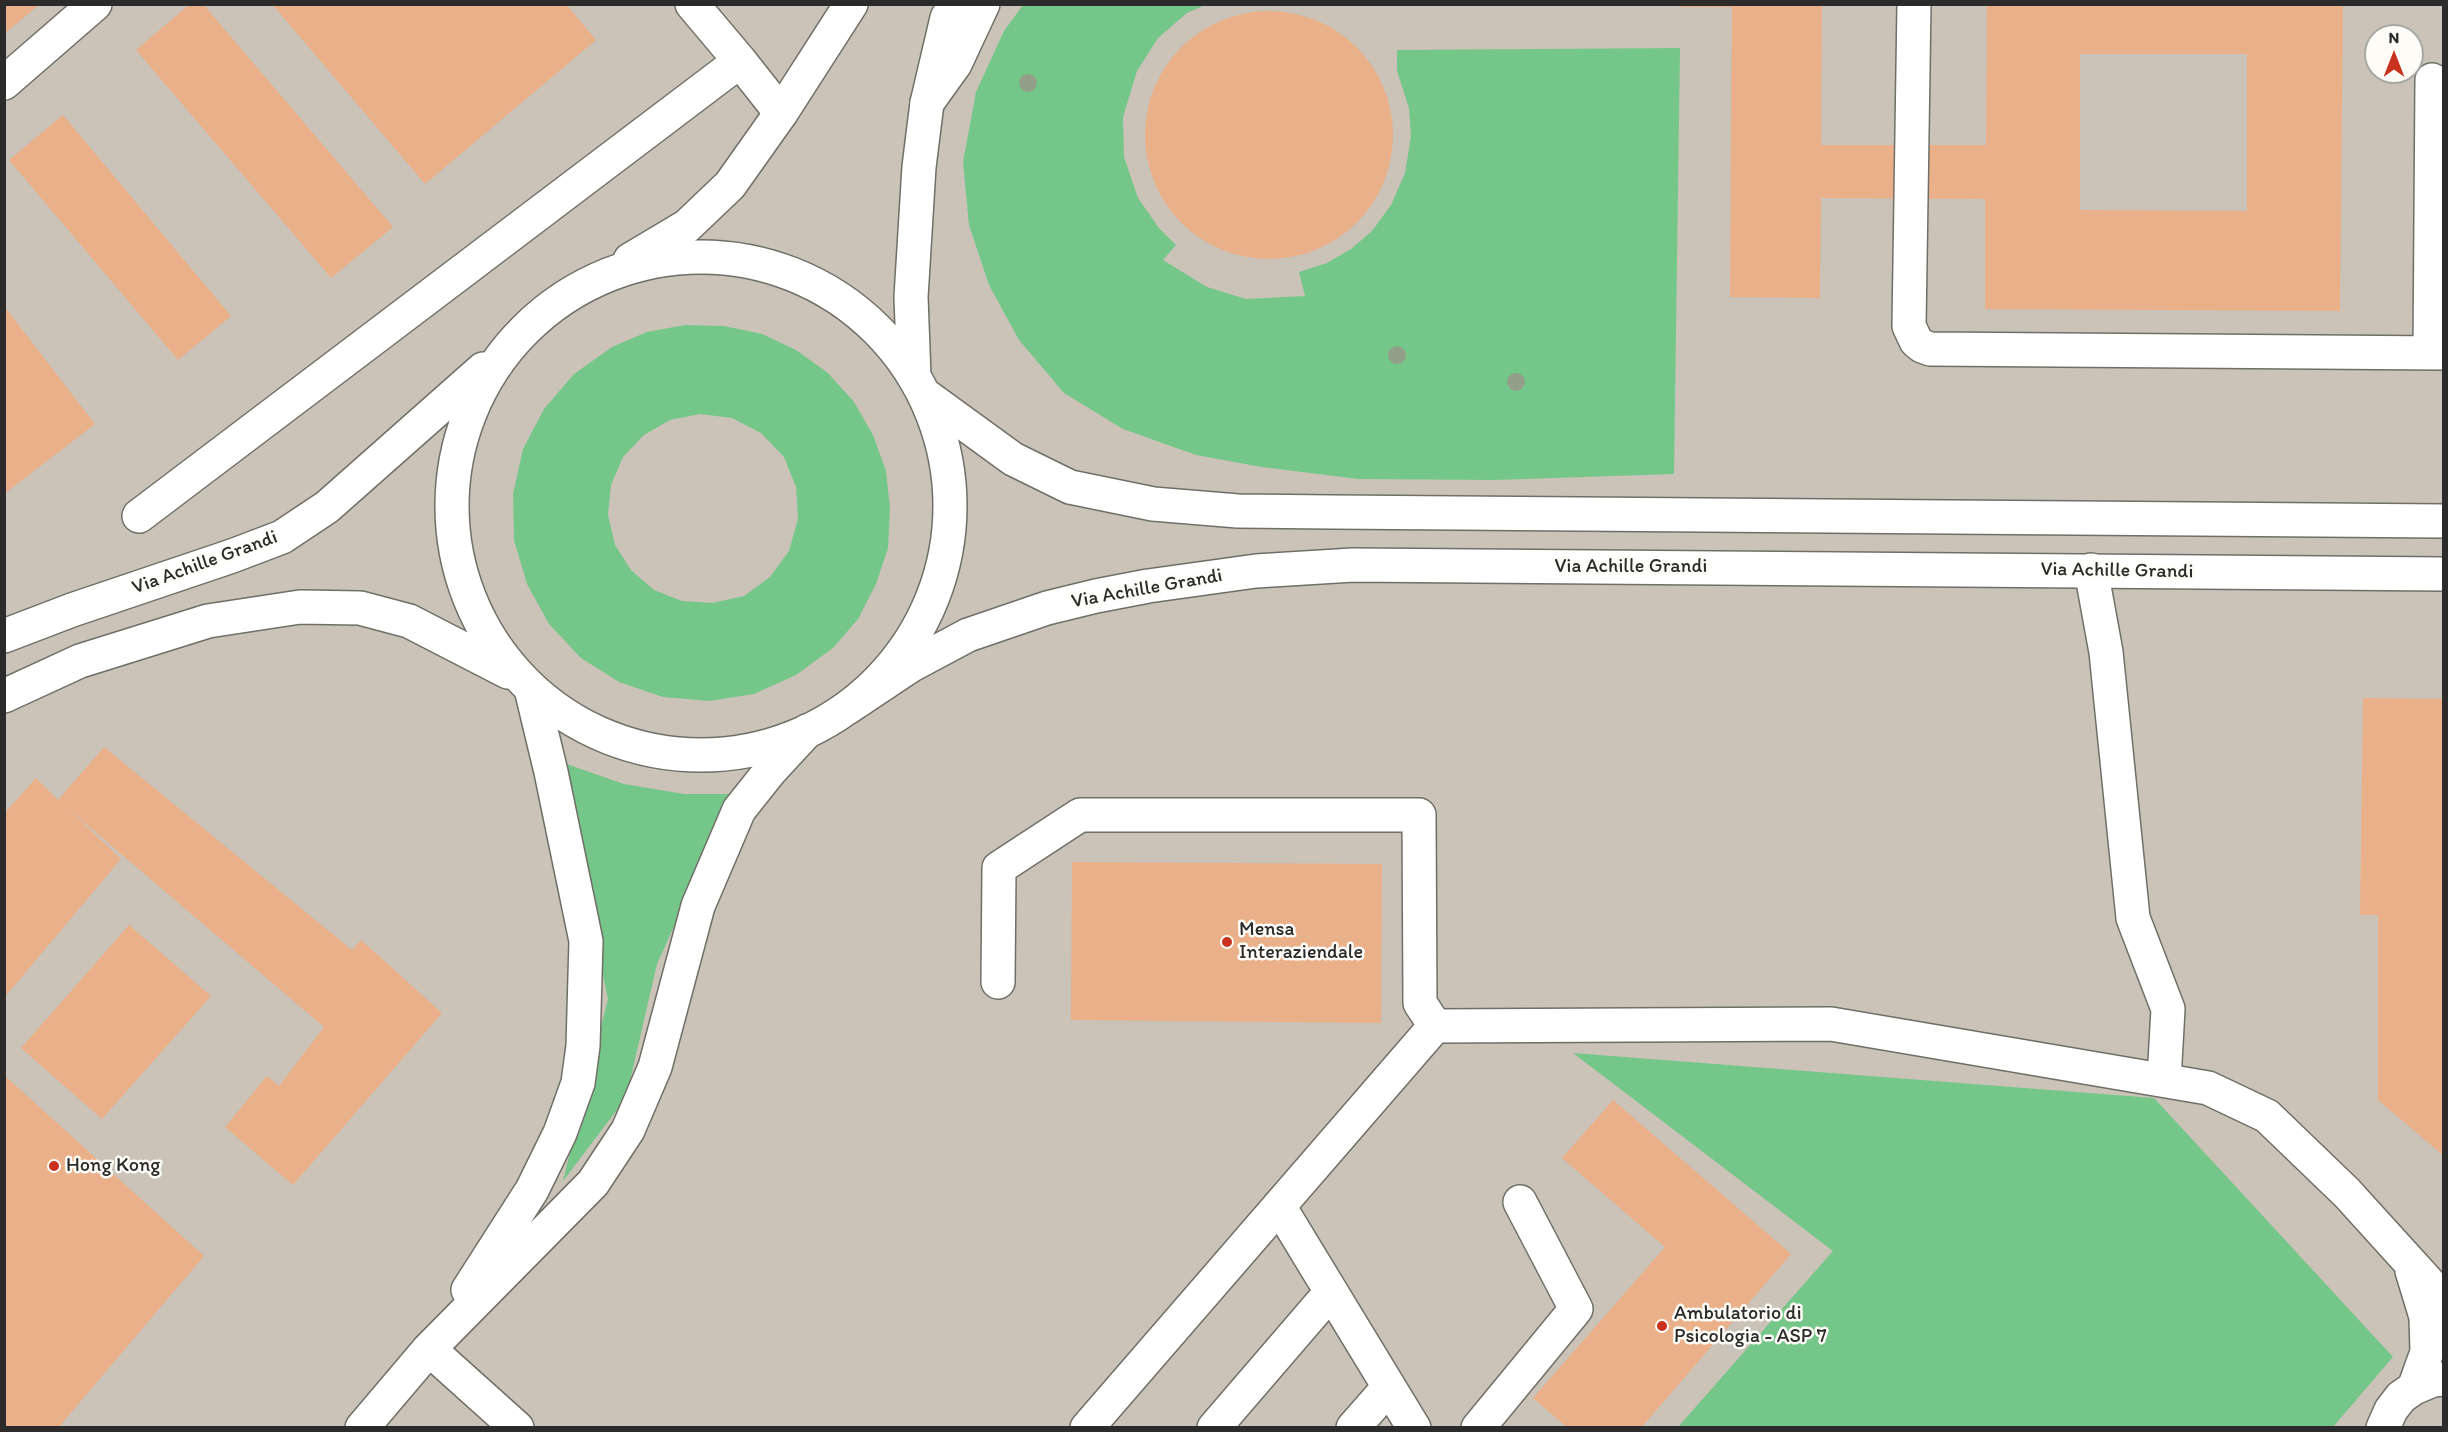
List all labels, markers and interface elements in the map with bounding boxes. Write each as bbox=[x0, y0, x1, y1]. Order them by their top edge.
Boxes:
north arrow bbox=[2364, 24, 2424, 84]
text: N bbox=[2389, 28, 2399, 47]
street label: Via Achille Grandi bbox=[129, 526, 281, 600]
street label: Via Achille Grandi bbox=[1555, 555, 1707, 579]
street label: Via Achille Grandi bbox=[2040, 558, 2194, 584]
street label: Via Achille Grandi bbox=[1070, 564, 1224, 614]
place label: Mensa Interaziendale bbox=[1239, 918, 1363, 965]
marker: Mensa Interaziendale bbox=[1220, 935, 1234, 949]
place label: Hong Kong bbox=[66, 1154, 160, 1178]
marker: Hong Kong bbox=[47, 1159, 61, 1173]
place label: Ambulatorio di Psicologia - ASP 7 bbox=[1674, 1302, 1827, 1349]
marker: Ambulatorio di Psicologia - ASP 7 bbox=[1655, 1319, 1669, 1333]

